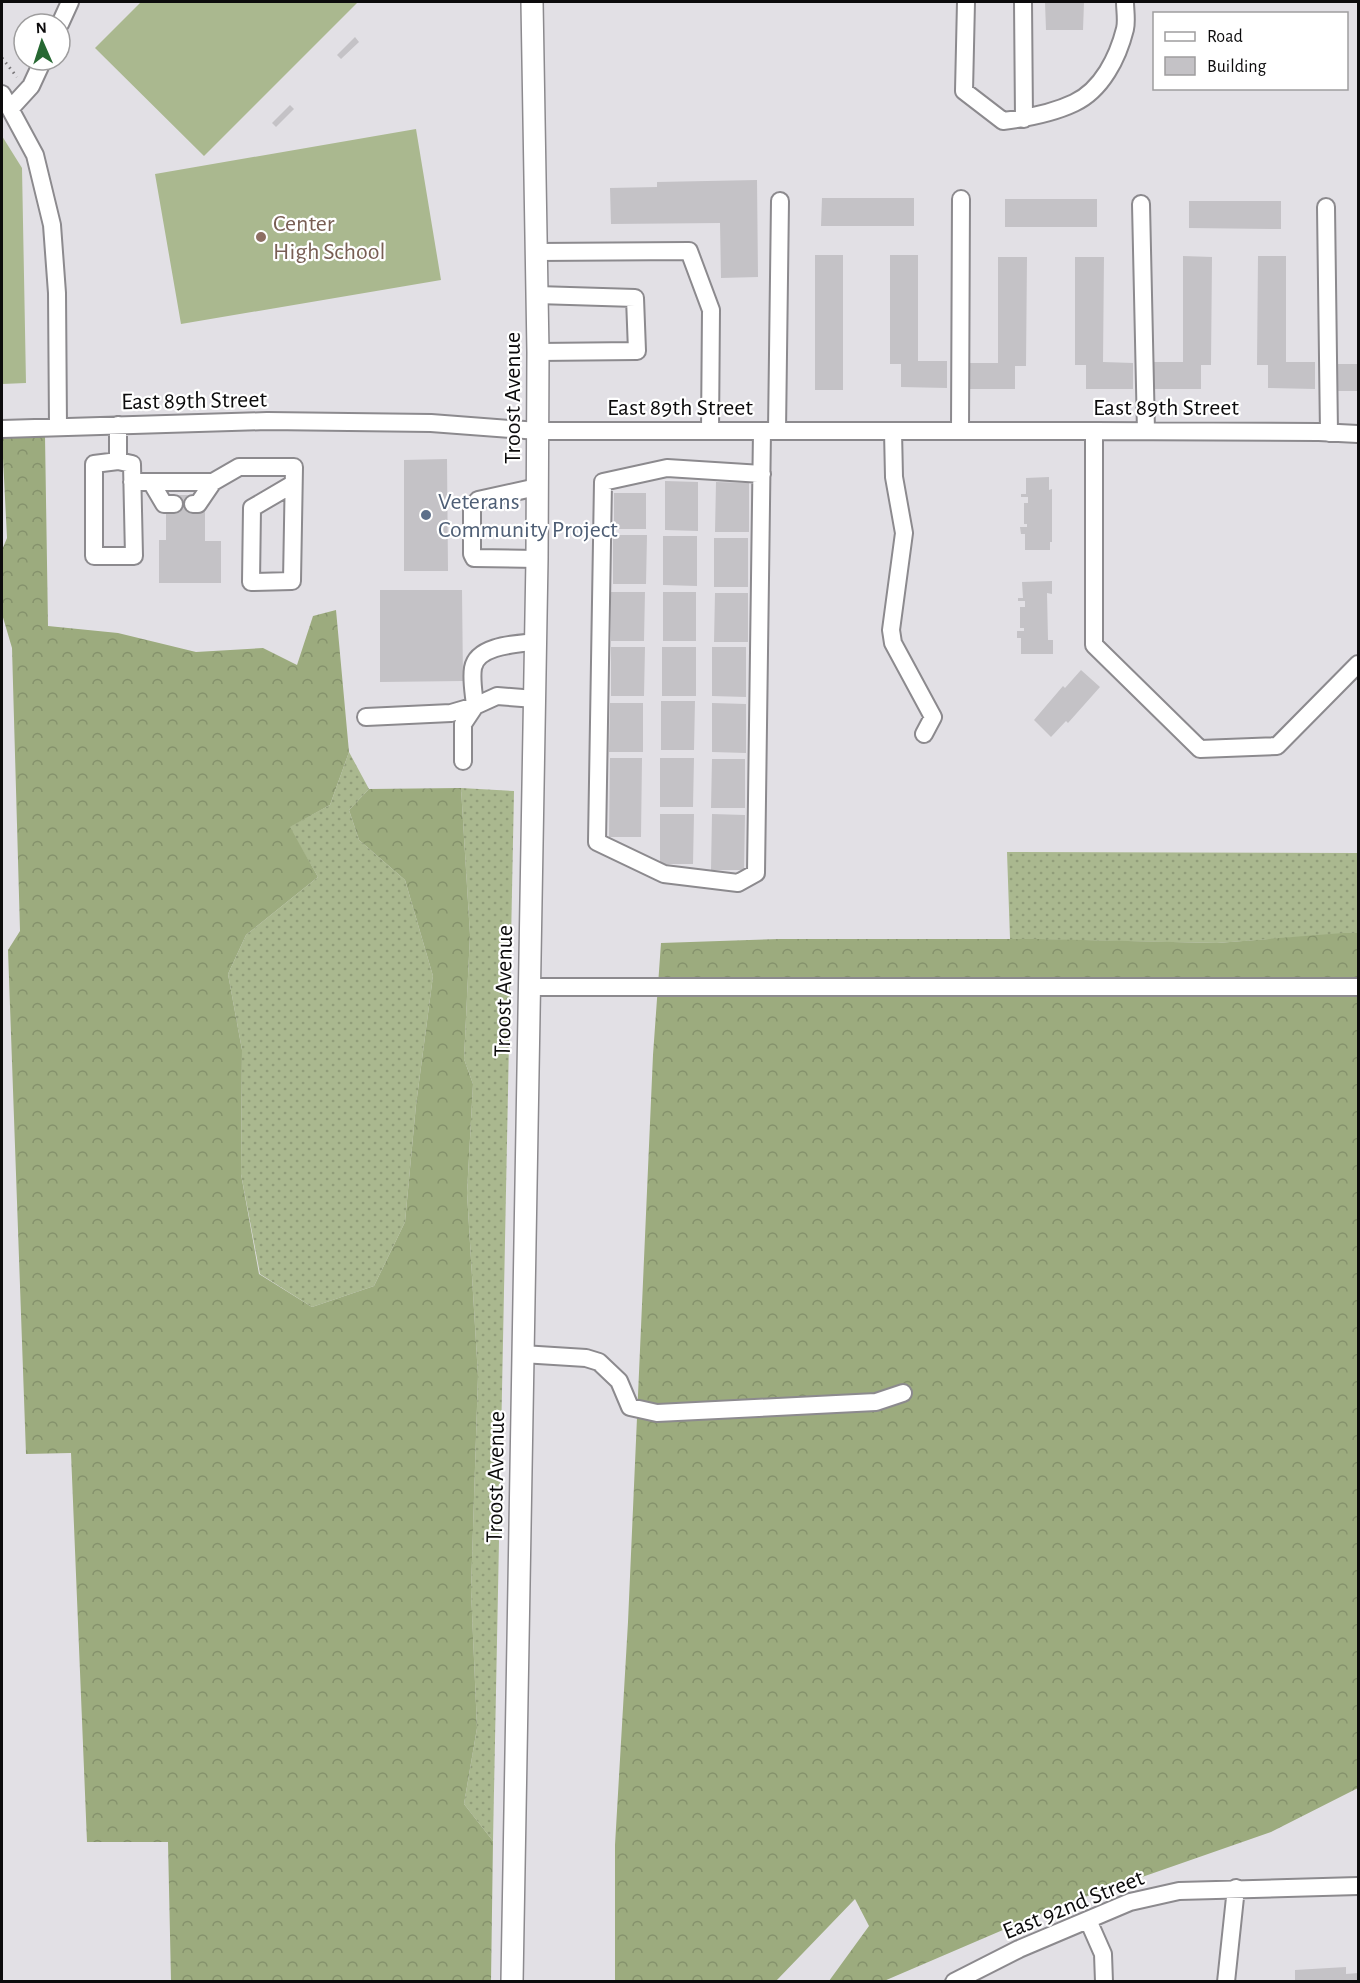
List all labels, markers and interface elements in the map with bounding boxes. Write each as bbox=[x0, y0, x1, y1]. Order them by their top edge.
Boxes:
north arrow bbox=[12, 12, 72, 72]
legend bbox=[1153, 12, 1348, 90]
text: N bbox=[35, 20, 47, 36]
text: Road bbox=[1207, 28, 1243, 46]
text: Building bbox=[1207, 58, 1267, 76]
place label: Center High School bbox=[273, 212, 385, 264]
marker: Center High School bbox=[254, 230, 268, 244]
street label: Troost Avenue bbox=[501, 332, 525, 464]
street label: East 89th Street bbox=[121, 388, 268, 414]
street label: East 89th Street bbox=[607, 396, 753, 420]
street label: East 89th Street bbox=[1093, 396, 1239, 420]
place label: Veterans Community Project bbox=[438, 490, 618, 542]
marker: Veterans Community Project bbox=[419, 508, 433, 522]
street label: Troost Avenue bbox=[491, 925, 517, 1057]
street label: Troost Avenue bbox=[483, 1411, 509, 1543]
street label: East 92nd Street bbox=[999, 1866, 1148, 1944]

